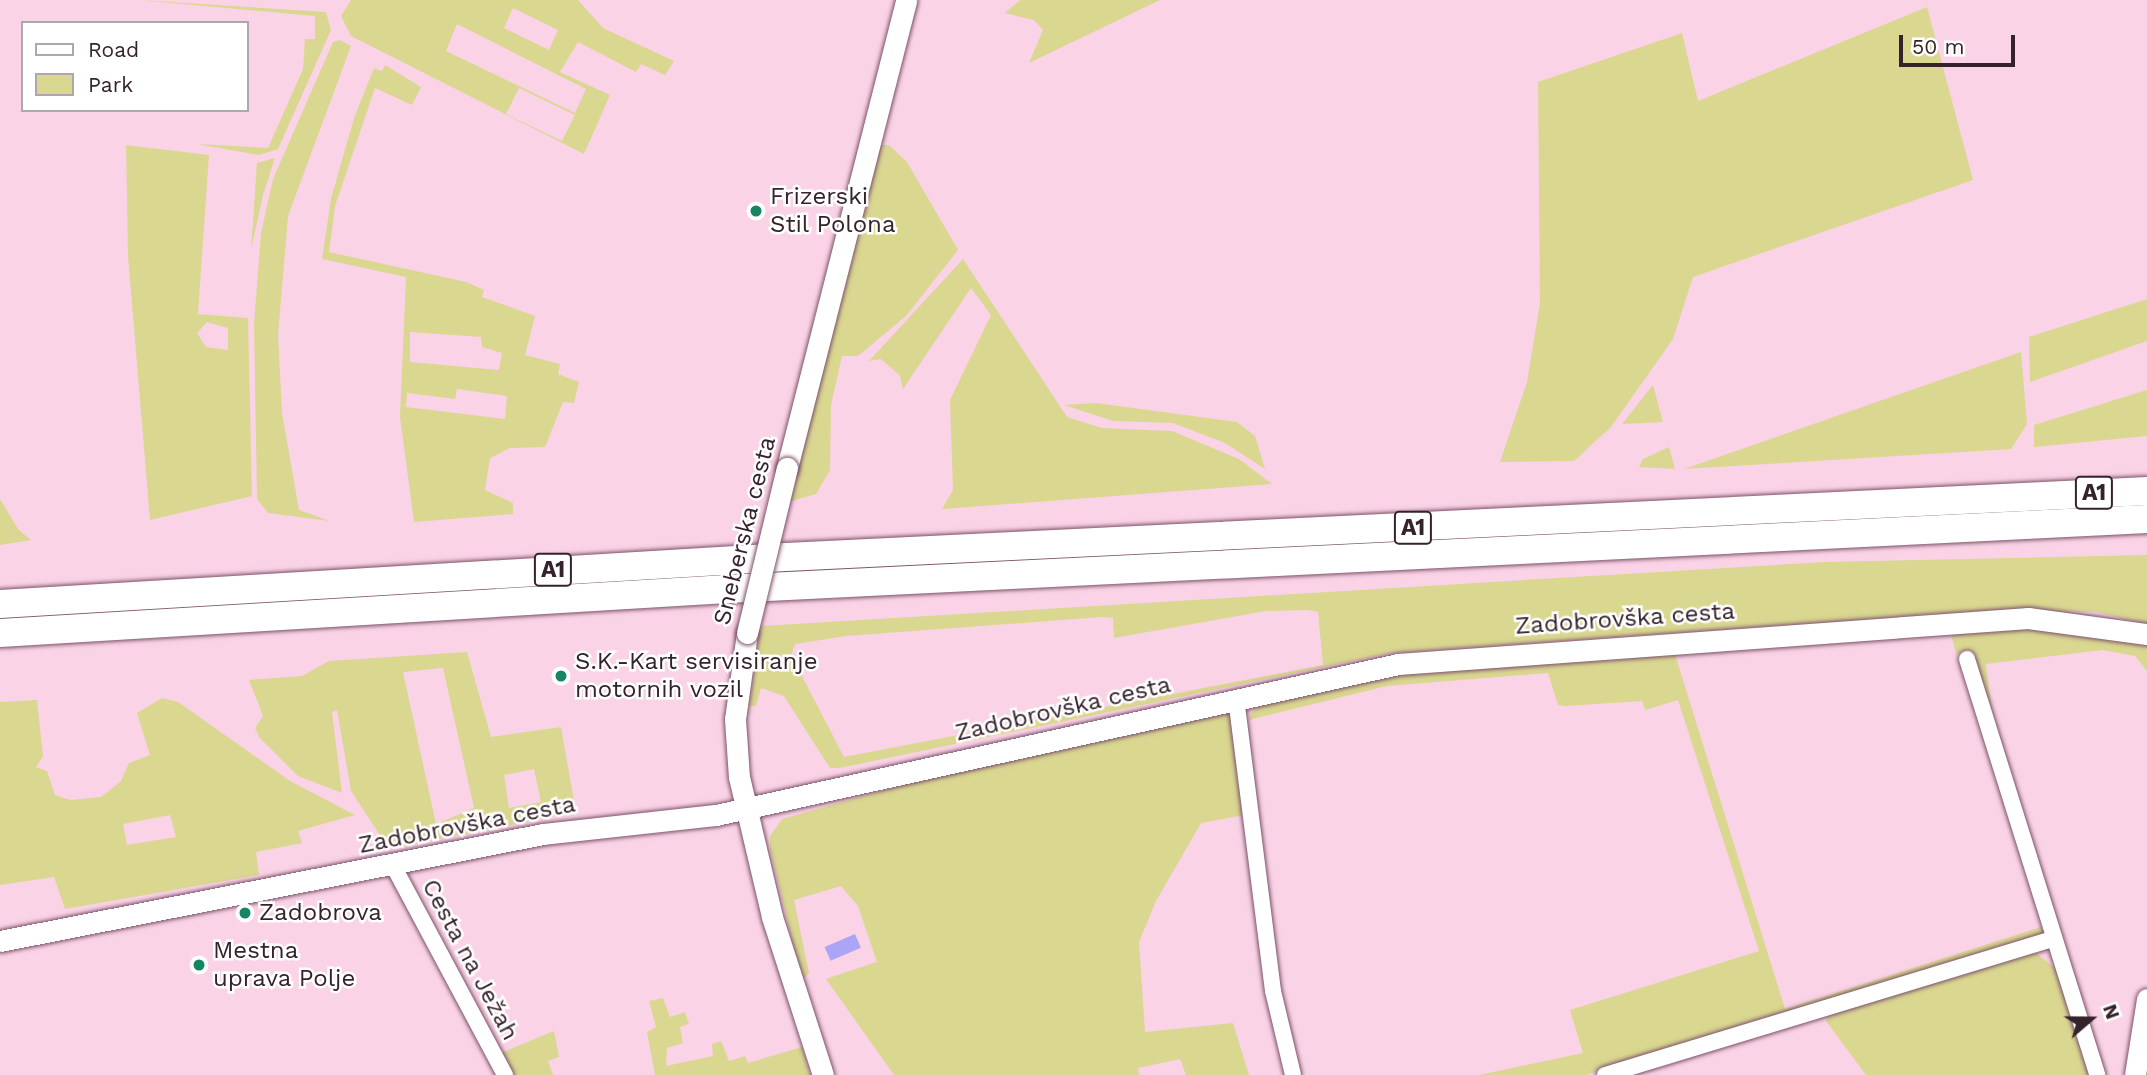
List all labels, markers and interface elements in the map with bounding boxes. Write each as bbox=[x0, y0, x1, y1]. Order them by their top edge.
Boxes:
legend bbox=[21, 21, 248, 112]
scale bar bbox=[1902, 21, 2018, 65]
text: 50 m bbox=[1912, 34, 1964, 59]
text: Road bbox=[88, 37, 139, 62]
text: Park bbox=[88, 72, 133, 97]
place label: Frizerski Stil Polona bbox=[770, 183, 896, 239]
marker: Frizerski Stil Polona bbox=[748, 203, 764, 219]
street label: Sneberska cesta bbox=[708, 434, 782, 628]
road number: A1 bbox=[2075, 474, 2113, 512]
road number: A1 bbox=[1394, 508, 1432, 548]
road number: A1 bbox=[534, 550, 572, 590]
street label: Zadobrovška cesta bbox=[1514, 597, 1736, 641]
place label: S.K.-Kart servisiranje motornih vozil bbox=[575, 648, 818, 704]
marker: S.K.-Kart servisiranje motornih vozil bbox=[553, 668, 569, 684]
street label: Zadobrovška cesta bbox=[952, 670, 1174, 748]
street label: Zadobrovška cesta bbox=[356, 790, 578, 860]
street label: Cesta na Ježah bbox=[415, 874, 525, 1046]
place label: Zadobrova bbox=[259, 899, 382, 927]
marker: Zadobrova bbox=[237, 905, 253, 921]
place label: Mestna uprava Polje bbox=[213, 937, 356, 993]
marker: Mestna uprava Polje bbox=[191, 957, 207, 973]
north arrow bbox=[2056, 984, 2126, 1054]
text: N bbox=[2098, 1001, 2124, 1022]

